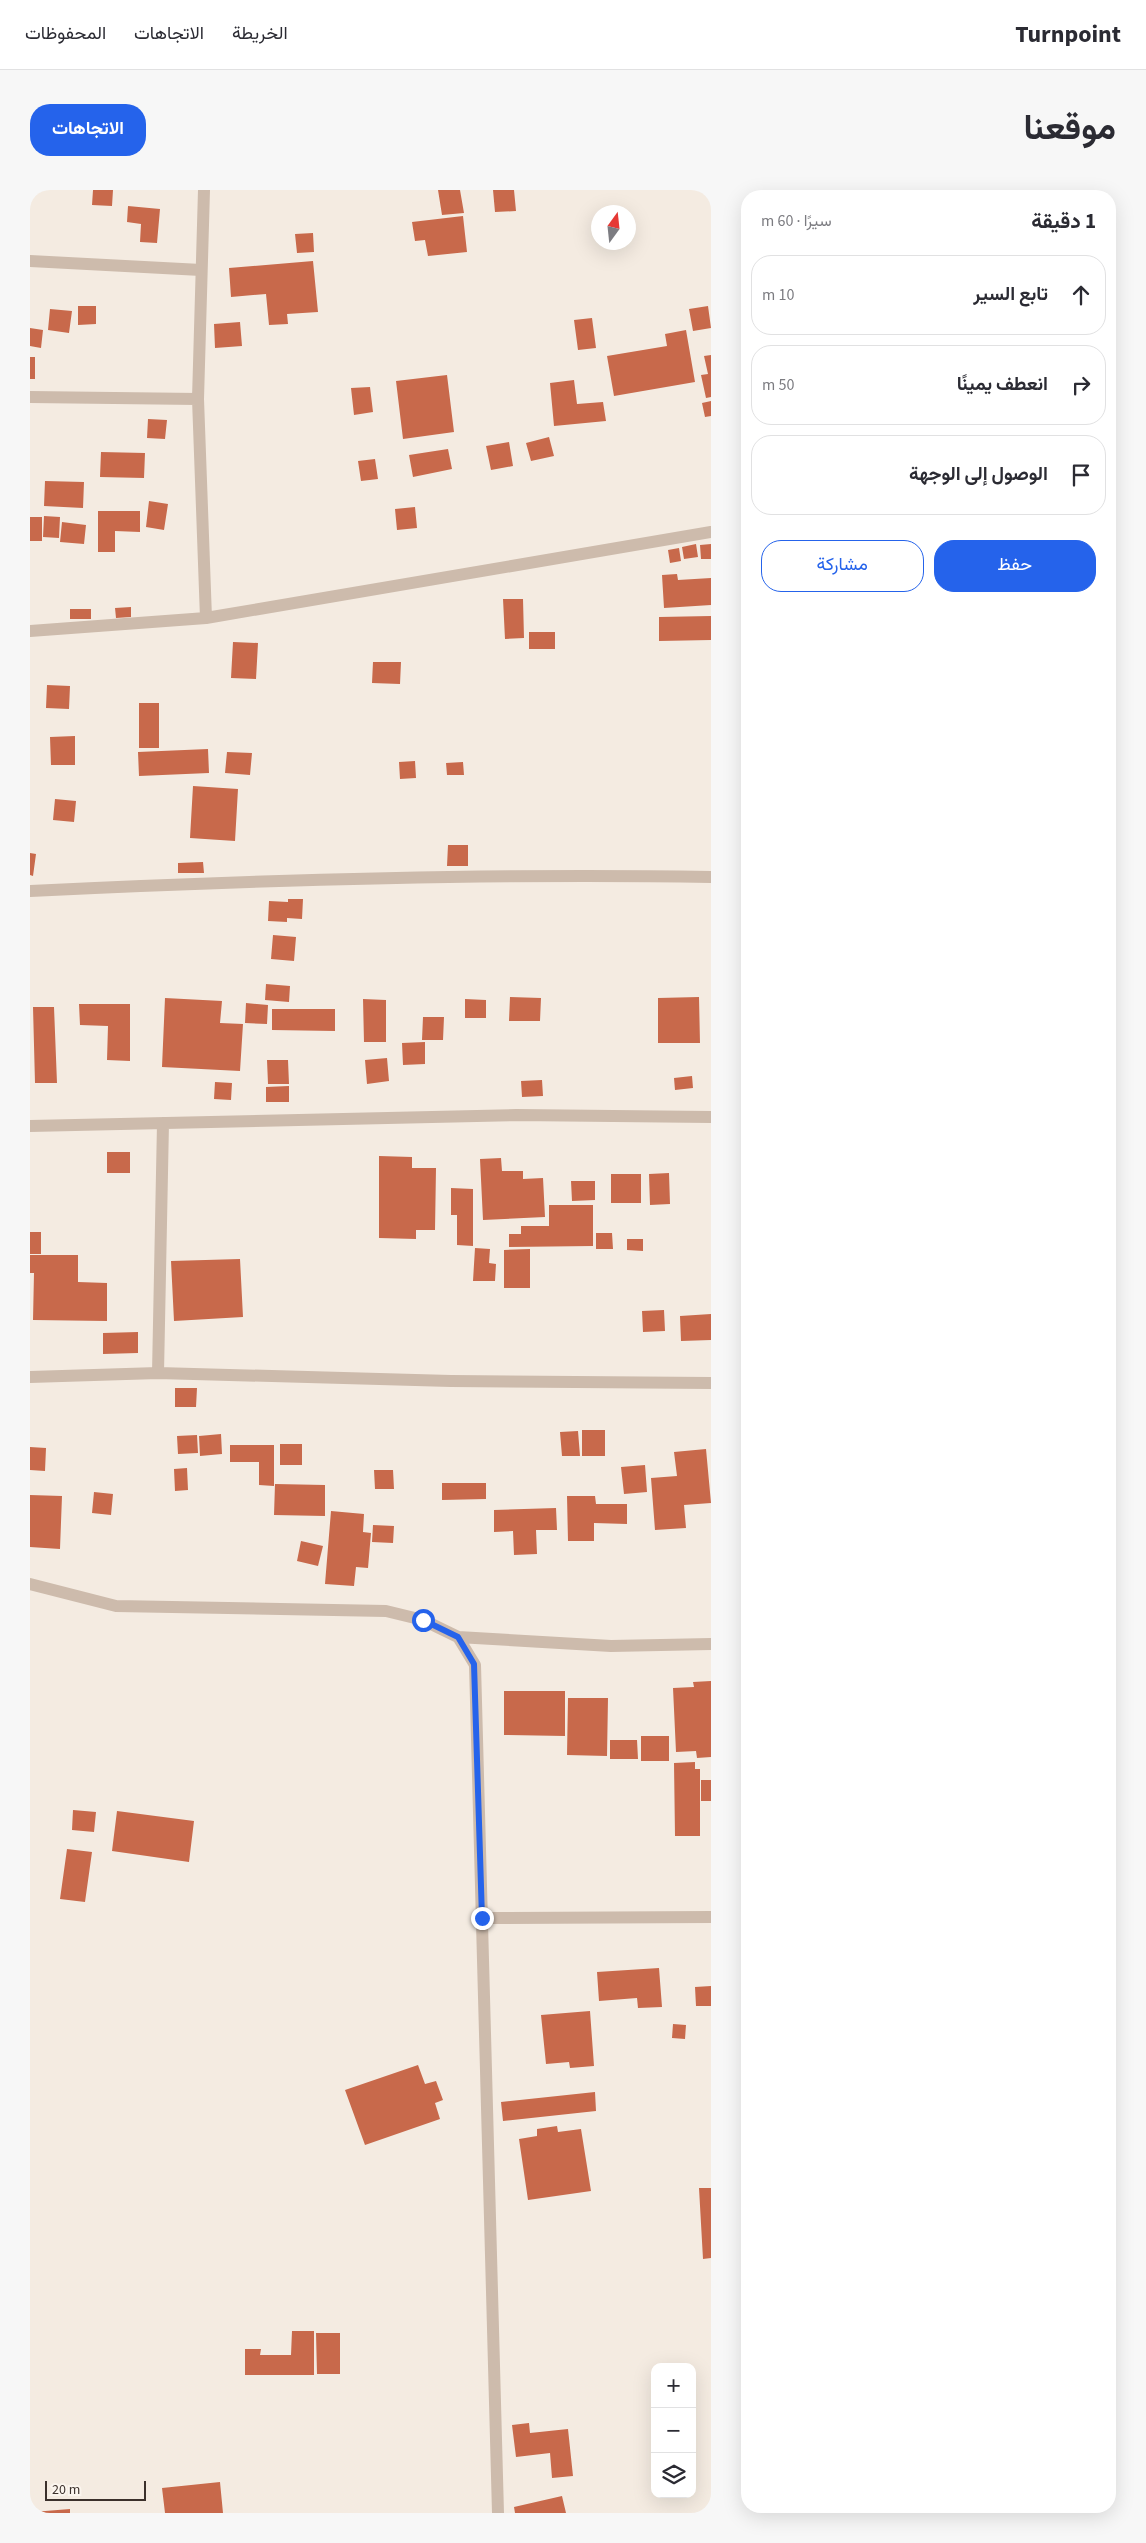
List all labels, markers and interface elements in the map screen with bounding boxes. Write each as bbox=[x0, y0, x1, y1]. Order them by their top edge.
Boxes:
text: Turnpoint bbox=[1015, 17, 1121, 52]
text: المحفوظات bbox=[25, 21, 106, 46]
text: الاتجاهات bbox=[134, 21, 204, 46]
text: الخريطة bbox=[232, 21, 288, 46]
text: موقعنا bbox=[1023, 103, 1116, 153]
button: الاتجاهات bbox=[30, 104, 146, 156]
north arrow bbox=[591, 205, 636, 250]
text: 1 دقيقة bbox=[1031, 206, 1096, 236]
text: سيرًا · 60 m bbox=[761, 210, 832, 232]
text: تابع السير bbox=[973, 281, 1048, 308]
icon: ahead bbox=[1067, 281, 1095, 309]
text: 10 m bbox=[762, 284, 794, 306]
text: انعطف يمينًا bbox=[957, 371, 1048, 398]
icon: right bbox=[1067, 371, 1095, 399]
text: 50 m bbox=[762, 374, 794, 396]
text: الوصول إلى الوجهة bbox=[909, 461, 1048, 488]
icon: arrive bbox=[1067, 461, 1095, 489]
button: مشاركة bbox=[761, 540, 924, 592]
button: حفظ bbox=[934, 540, 1096, 592]
route start bbox=[412, 1609, 435, 1632]
route end bbox=[471, 1907, 494, 1930]
map controls bbox=[651, 2363, 696, 2498]
button: + bbox=[651, 2363, 696, 2408]
button: − bbox=[651, 2408, 696, 2453]
button: layers bbox=[651, 2453, 696, 2498]
scale bar bbox=[45, 2478, 146, 2501]
text: 20 m bbox=[52, 2480, 80, 2500]

